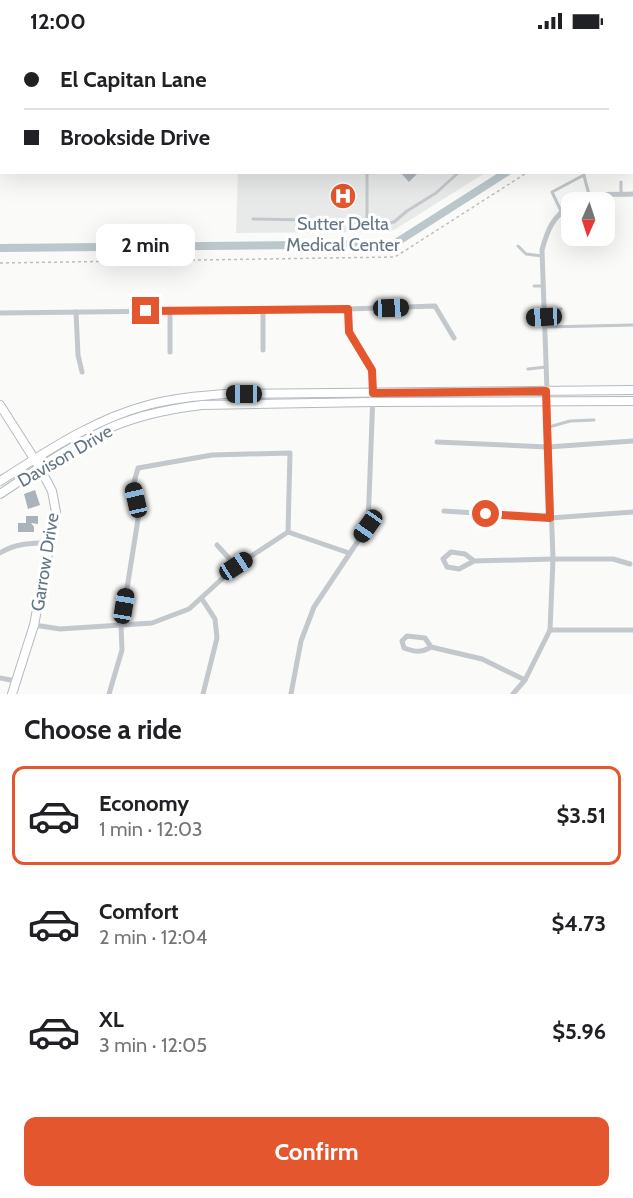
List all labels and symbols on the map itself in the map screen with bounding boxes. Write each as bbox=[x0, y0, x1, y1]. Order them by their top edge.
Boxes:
hospital icon: Sutter Delta Medical Center bbox=[328, 181, 358, 211]
north arrow bbox=[561, 192, 615, 246]
place label: Sutter Delta Medical Center bbox=[286, 213, 400, 256]
callout: 2 min bbox=[96, 224, 195, 266]
route end bbox=[132, 297, 159, 324]
car bbox=[373, 298, 409, 318]
car bbox=[526, 307, 562, 327]
car bbox=[226, 385, 262, 403]
street label: Davison Drive bbox=[14, 420, 116, 492]
car bbox=[123, 480, 149, 520]
route start bbox=[472, 500, 499, 527]
car bbox=[350, 506, 386, 546]
street label: Garrow Drive bbox=[26, 511, 64, 613]
car bbox=[216, 549, 256, 583]
car bbox=[112, 587, 136, 625]

